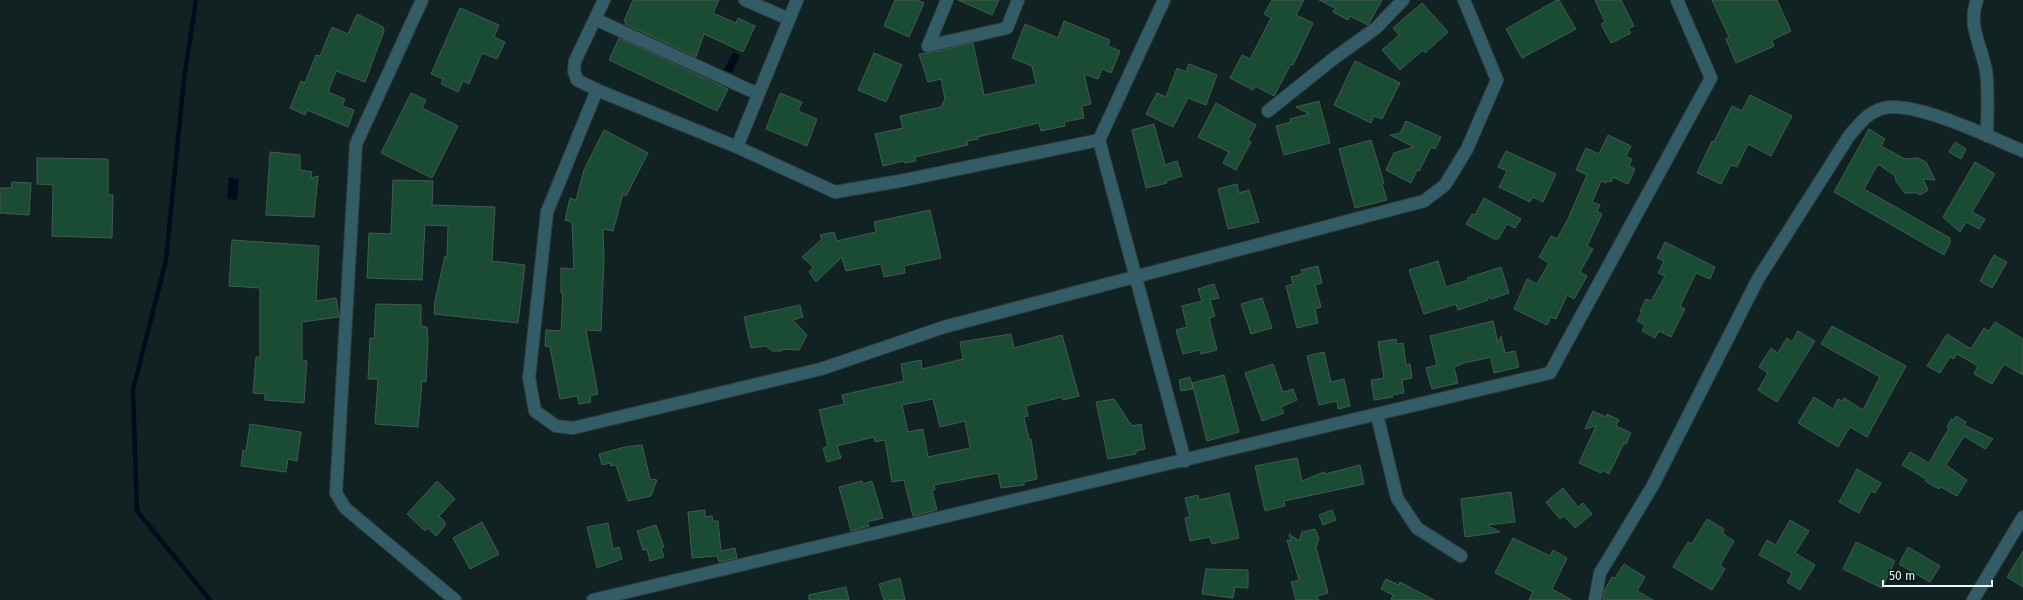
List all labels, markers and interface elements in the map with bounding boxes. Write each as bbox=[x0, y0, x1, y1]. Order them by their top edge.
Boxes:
scale bar bbox=[1883, 562, 1992, 588]
text: 50 m bbox=[1889, 569, 1915, 583]

